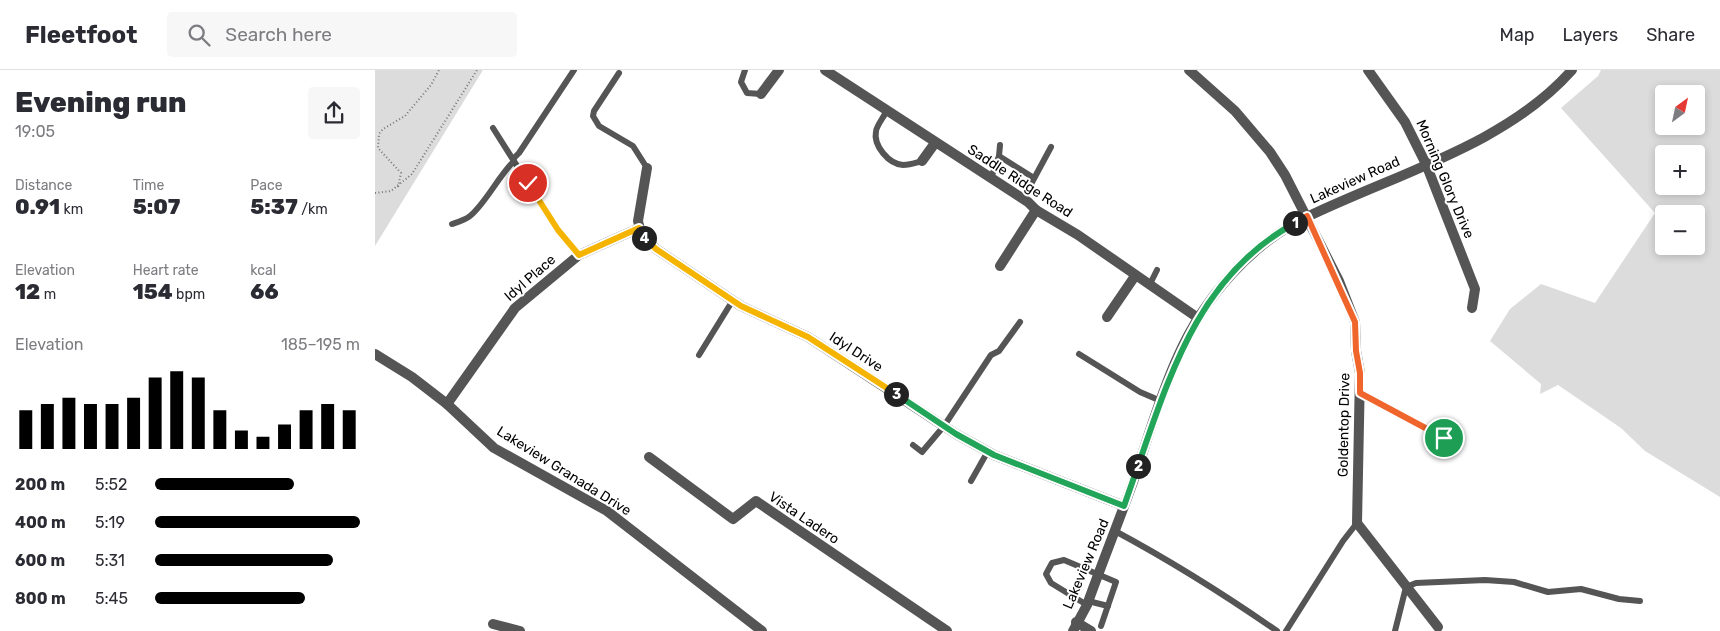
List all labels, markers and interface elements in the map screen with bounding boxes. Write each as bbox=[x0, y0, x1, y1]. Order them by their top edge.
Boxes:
search box bbox=[167, 12, 517, 57]
text: Fleetfoot bbox=[25, 21, 137, 49]
icon: search bbox=[185, 21, 213, 49]
text: Search here bbox=[225, 23, 332, 46]
text: Map bbox=[1500, 24, 1535, 46]
text: Layers bbox=[1563, 24, 1618, 46]
text: Share bbox=[1646, 24, 1695, 46]
north arrow bbox=[1655, 85, 1705, 135]
map controls bbox=[1655, 85, 1705, 255]
text: Evening run bbox=[15, 86, 186, 119]
button: share bbox=[308, 87, 360, 139]
street label: Morning Glory Drive bbox=[1412, 117, 1478, 241]
text: 19:05 bbox=[15, 122, 55, 141]
street label: Saddle Ridge Road bbox=[964, 141, 1076, 221]
button: + bbox=[1655, 145, 1705, 195]
street label: Lakeview Road bbox=[1308, 153, 1402, 207]
pin bbox=[507, 162, 549, 204]
icon: check bbox=[514, 169, 542, 197]
text: Distance bbox=[15, 177, 72, 194]
text: Time bbox=[133, 177, 164, 194]
text: Pace bbox=[250, 177, 282, 194]
text: 0.91 bbox=[15, 194, 60, 219]
text: 5:07 bbox=[133, 194, 180, 219]
text: 5:37 bbox=[250, 194, 298, 219]
text: km bbox=[60, 201, 83, 218]
text: /km bbox=[298, 201, 328, 218]
button: − bbox=[1655, 205, 1705, 255]
pin: 1 bbox=[1283, 210, 1307, 236]
text: 1 bbox=[1292, 215, 1299, 232]
pin: 4 bbox=[631, 226, 657, 250]
text: 4 bbox=[640, 230, 649, 247]
street label: Idyl Place bbox=[501, 251, 559, 305]
text: Elevation bbox=[15, 262, 75, 279]
text: Heart rate bbox=[133, 262, 199, 279]
text: kcal bbox=[250, 262, 276, 279]
text: 12 bbox=[15, 279, 40, 304]
text: 154 bbox=[133, 279, 173, 304]
text: 66 bbox=[250, 279, 279, 304]
text: m bbox=[40, 286, 56, 303]
text: bpm bbox=[173, 286, 205, 303]
street label: Idyl Drive bbox=[826, 328, 886, 376]
text: Elevation bbox=[15, 335, 84, 354]
text: 185–195 m bbox=[281, 335, 360, 354]
street label: Goldentop Drive bbox=[1335, 372, 1353, 477]
pin: 3 bbox=[883, 382, 909, 406]
text: 3 bbox=[892, 386, 901, 403]
pin bbox=[1423, 417, 1465, 459]
street label: Lakeview Granada Drive bbox=[494, 423, 634, 519]
icon: arrive bbox=[1430, 424, 1458, 452]
pin: 2 bbox=[1125, 454, 1151, 478]
text: 2 bbox=[1134, 458, 1143, 475]
text: 200 m bbox=[15, 475, 65, 494]
text: 5:52 bbox=[95, 475, 128, 494]
street label: Vista Ladero bbox=[766, 488, 842, 548]
text: 400 m bbox=[15, 513, 66, 532]
text: 5:19 bbox=[95, 513, 125, 532]
street label: Lakeview Road bbox=[1059, 516, 1113, 612]
text: 600 m bbox=[15, 551, 65, 570]
text: 5:31 bbox=[95, 551, 125, 570]
text: 800 m bbox=[15, 589, 66, 608]
text: 5:45 bbox=[95, 589, 128, 608]

